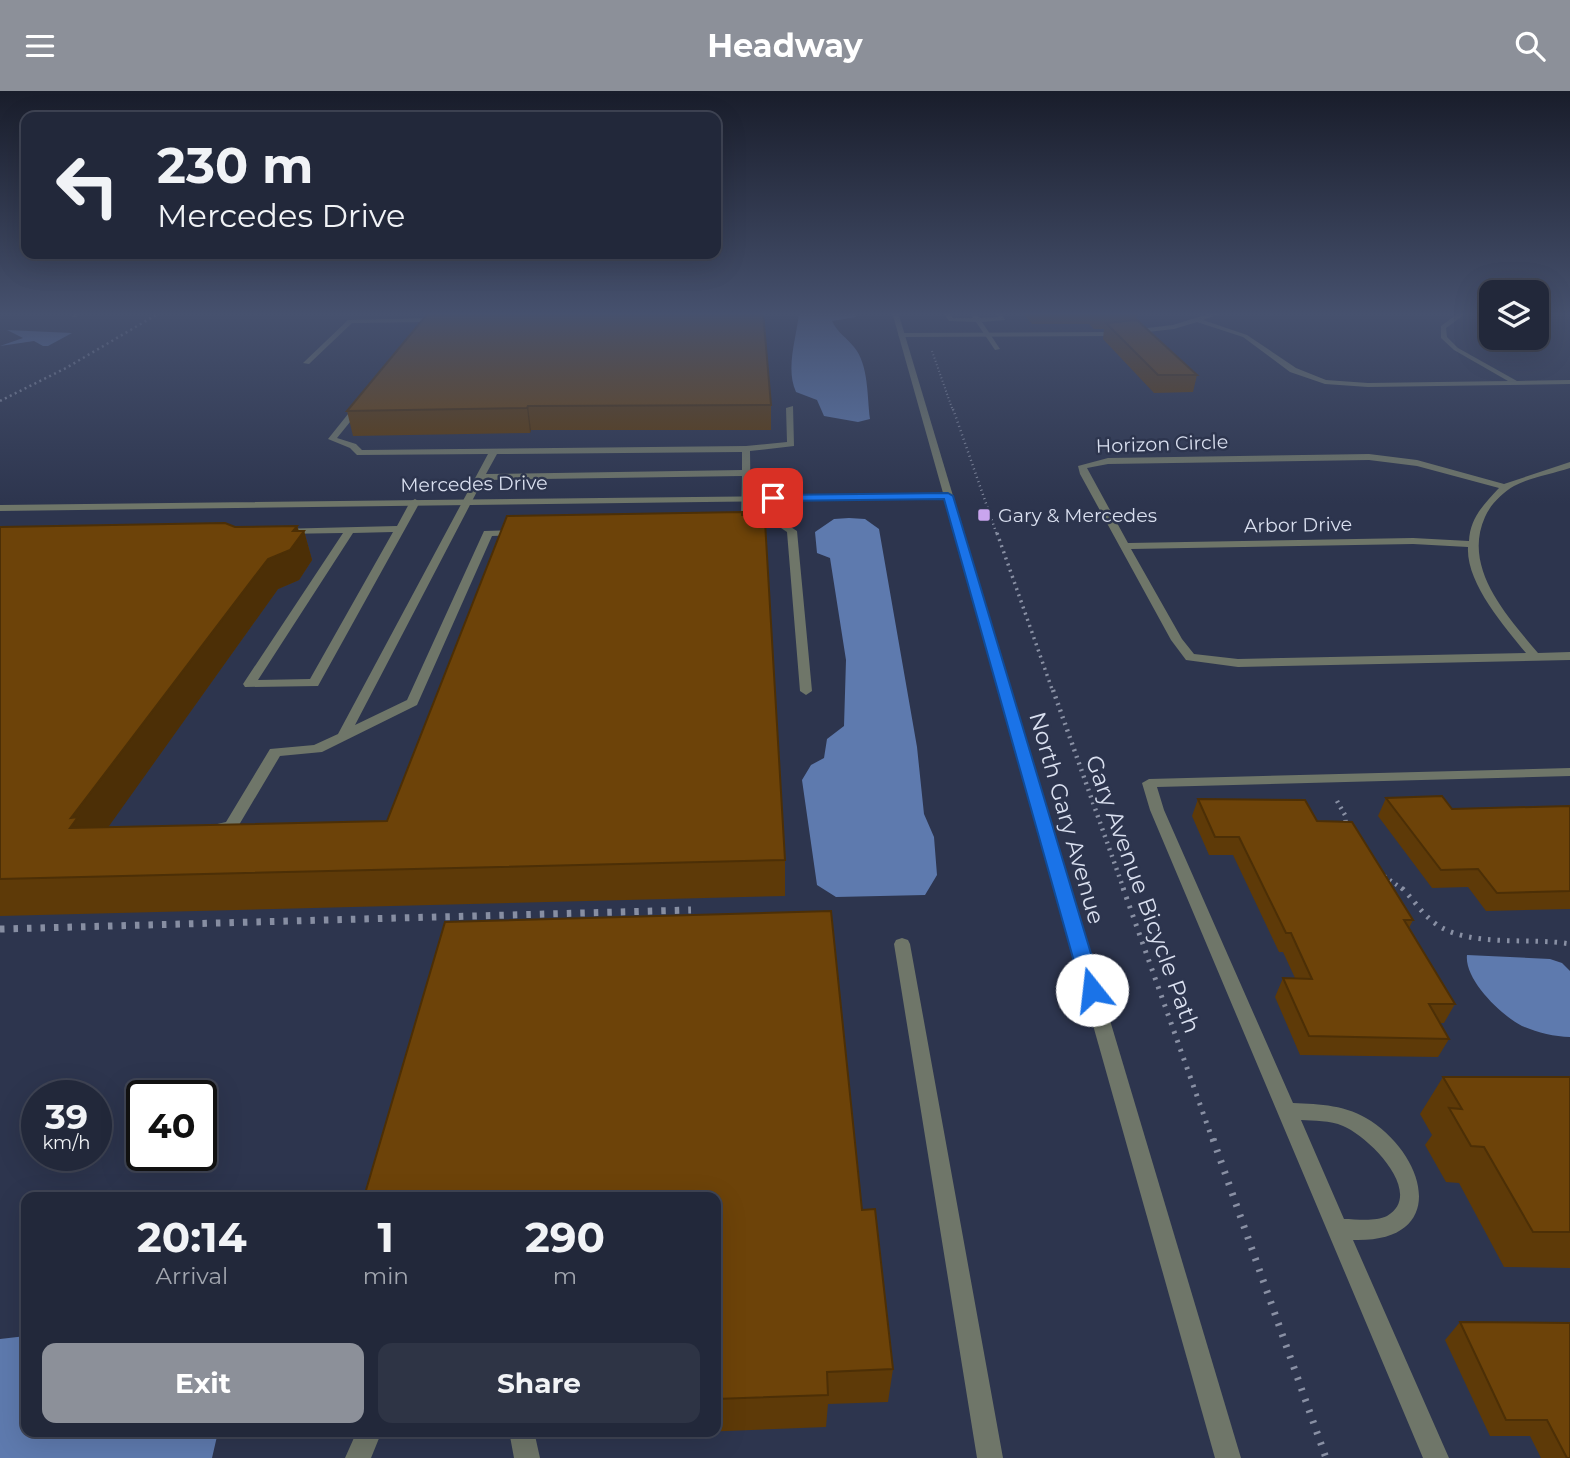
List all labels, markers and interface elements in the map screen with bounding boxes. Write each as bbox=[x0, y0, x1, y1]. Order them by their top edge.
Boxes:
text: Headway bbox=[707, 26, 863, 65]
icon: menu bbox=[21, 27, 59, 65]
icon: search bbox=[1511, 27, 1549, 65]
text: 230 m bbox=[157, 136, 313, 195]
icon: left bbox=[42, 140, 133, 231]
text: Mercedes Drive bbox=[157, 196, 405, 235]
map controls bbox=[1479, 280, 1549, 350]
button: layers bbox=[1479, 280, 1549, 350]
street label: Horizon Circle bbox=[1095, 430, 1229, 458]
pin bbox=[743, 468, 803, 528]
street label: Mercedes Drive bbox=[400, 471, 548, 497]
icon: arrive bbox=[754, 479, 792, 517]
place label: Gary & Mercedes bbox=[998, 504, 1157, 527]
marker: Gary & Mercedes bbox=[976, 507, 992, 523]
street label: Arbor Drive bbox=[1244, 513, 1352, 537]
street label: North Gary Avenue bbox=[1023, 709, 1111, 927]
street label: Gary Avenue Bicycle Path bbox=[1080, 751, 1206, 1037]
position arrow bbox=[1055, 953, 1129, 1027]
speed limit sign: 40 bbox=[126, 1080, 217, 1171]
text: 39 bbox=[45, 1095, 88, 1138]
text: km/h bbox=[42, 1132, 91, 1154]
text: 20:14 bbox=[137, 1211, 247, 1263]
text: 1 bbox=[378, 1211, 394, 1263]
text: 290 bbox=[525, 1211, 605, 1263]
text: Arrival bbox=[156, 1262, 228, 1290]
text: min bbox=[363, 1262, 409, 1290]
text: m bbox=[553, 1262, 577, 1290]
button: Exit bbox=[42, 1343, 364, 1423]
button: Share bbox=[378, 1343, 700, 1423]

